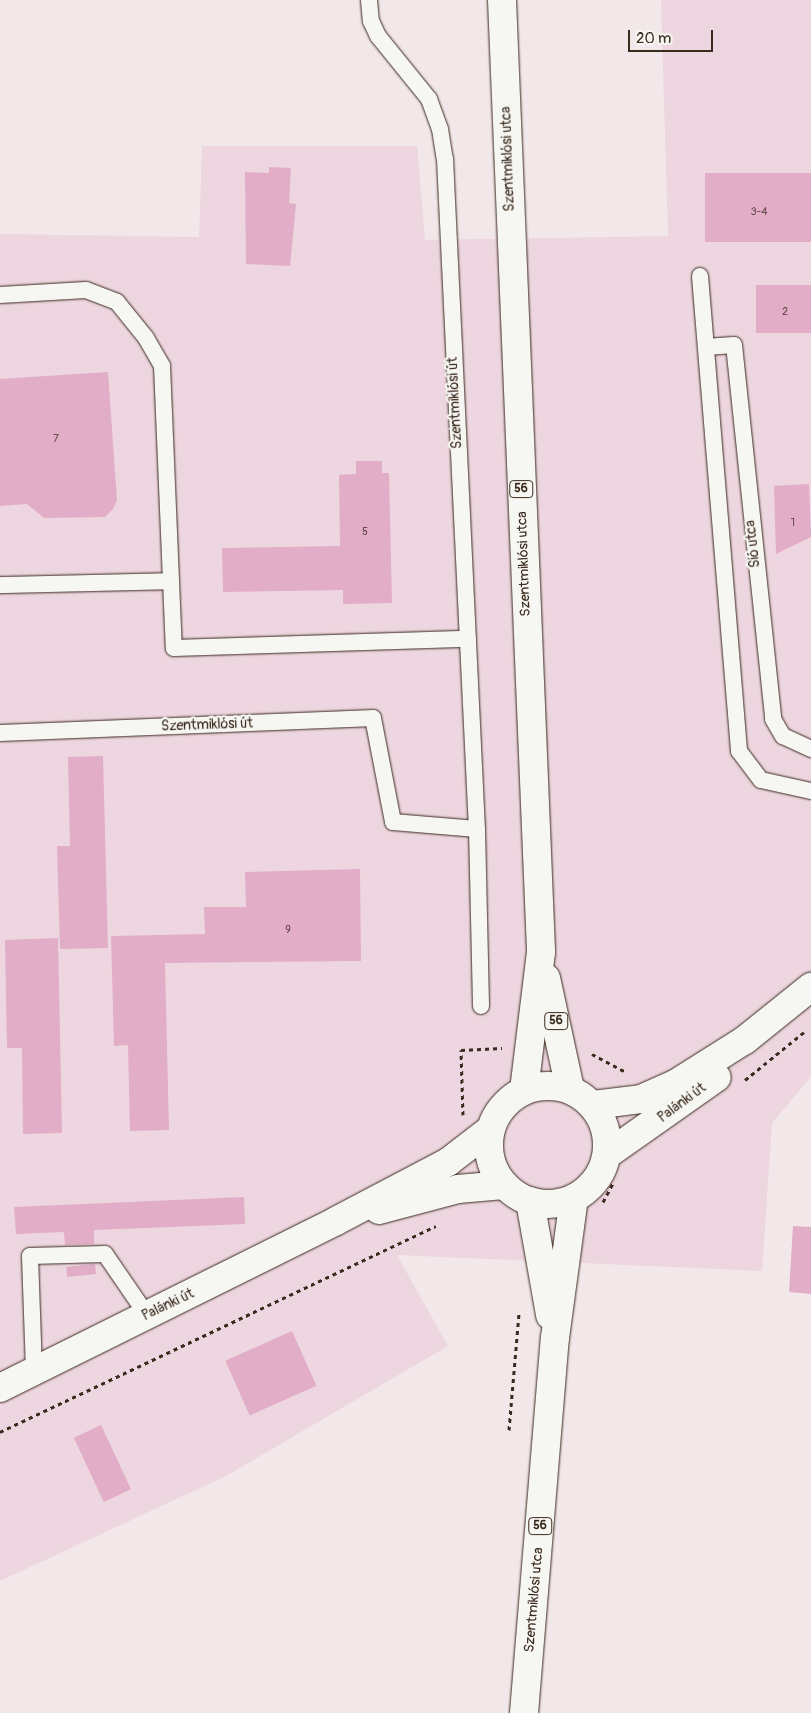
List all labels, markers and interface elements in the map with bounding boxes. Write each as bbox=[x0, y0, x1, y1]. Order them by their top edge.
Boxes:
scale bar bbox=[631, 20, 716, 52]
text: 20 m bbox=[636, 29, 671, 48]
street label: Szentmiklósi utca bbox=[498, 106, 518, 212]
house number: 3-4 bbox=[750, 205, 768, 219]
house number: 2 bbox=[782, 305, 788, 319]
street label: Szentmiklósi út bbox=[444, 357, 466, 449]
house number: 7 bbox=[53, 432, 59, 446]
road number: 56 bbox=[508, 479, 534, 498]
street label: Szentmiklósi utca bbox=[514, 511, 534, 617]
house number: 1 bbox=[791, 516, 795, 530]
street label: Sió utca bbox=[742, 519, 764, 569]
house number: 5 bbox=[362, 525, 368, 539]
street label: Szentmiklósi út bbox=[161, 715, 253, 735]
house number: 9 bbox=[285, 923, 291, 937]
road number: 56 bbox=[544, 1011, 568, 1030]
street label: Palánki út bbox=[655, 1080, 709, 1126]
street label: Palánki út bbox=[139, 1285, 197, 1325]
road number: 56 bbox=[528, 1516, 552, 1535]
street label: Szentmiklósi utca bbox=[521, 1547, 547, 1653]

